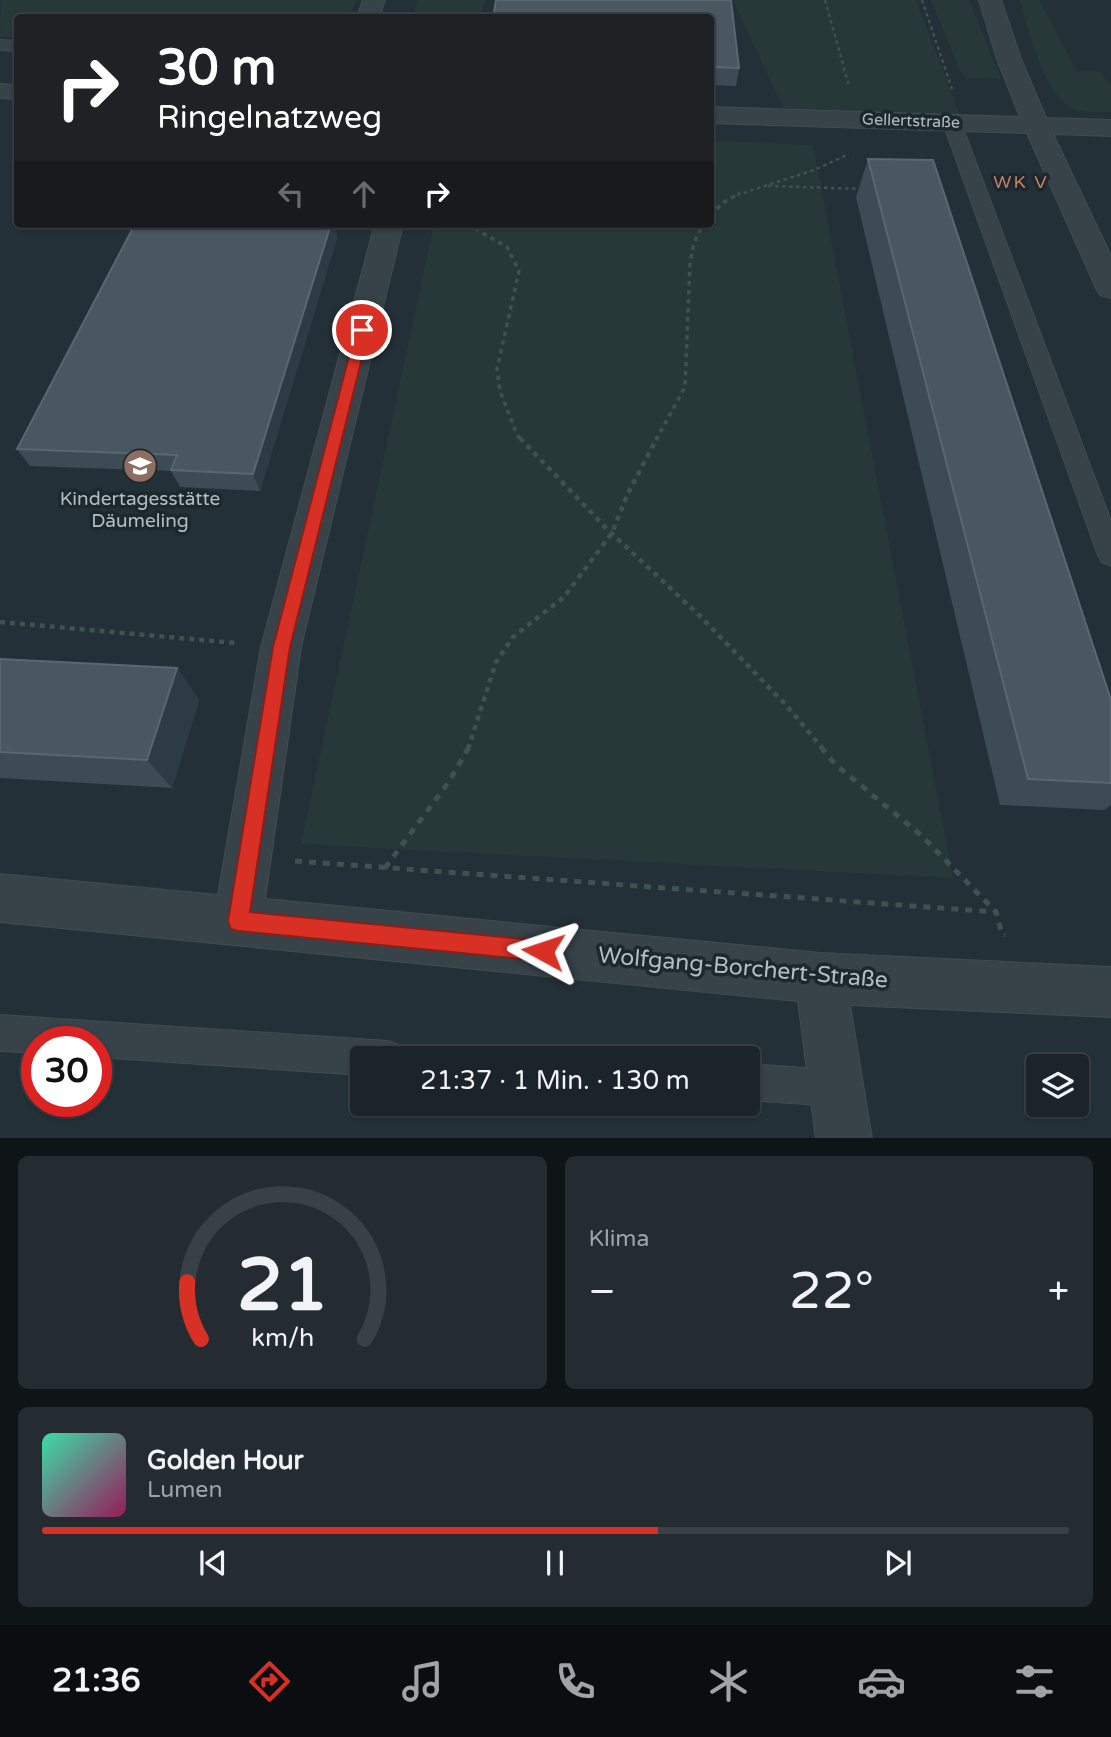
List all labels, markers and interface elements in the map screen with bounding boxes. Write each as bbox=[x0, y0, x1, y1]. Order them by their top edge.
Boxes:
text: 30 m bbox=[157, 39, 276, 98]
icon: right bbox=[42, 42, 133, 133]
text: Ringelnatzweg bbox=[157, 99, 382, 137]
street label: Gellertstraße bbox=[862, 109, 960, 133]
district label: WK V bbox=[993, 171, 1049, 193]
icon: left bbox=[272, 175, 310, 213]
icon: ahead bbox=[345, 175, 383, 213]
icon: right bbox=[418, 175, 456, 213]
pin bbox=[332, 300, 392, 360]
icon: arrive bbox=[343, 311, 381, 349]
school or university icon: Kindertagesstätte Däumeling bbox=[121, 447, 159, 485]
place label: Kindertagesstätte Däumeling bbox=[60, 488, 220, 532]
position arrow bbox=[506, 914, 580, 988]
street label: Wolfgang-Borchert-Straße bbox=[597, 941, 889, 995]
speed limit sign: 30 bbox=[21, 1026, 112, 1117]
map controls bbox=[1026, 1054, 1089, 1117]
button: layers bbox=[1026, 1054, 1089, 1117]
text: 21:37 · 1 Min. · 130 m bbox=[420, 1065, 690, 1096]
text: Klima bbox=[589, 1225, 649, 1253]
text: 21 bbox=[237, 1242, 328, 1330]
text: 22° bbox=[789, 1260, 874, 1323]
text: − bbox=[589, 1269, 616, 1315]
text: + bbox=[1048, 1269, 1069, 1315]
text: km/h bbox=[251, 1322, 314, 1352]
text: Golden Hour bbox=[147, 1445, 304, 1476]
text: Lumen bbox=[147, 1476, 222, 1504]
icon: previous bbox=[194, 1544, 232, 1582]
icon: pause bbox=[536, 1544, 574, 1582]
icon: next bbox=[879, 1544, 917, 1582]
icon: directions bbox=[245, 1657, 294, 1706]
icon: music bbox=[398, 1657, 447, 1706]
icon: phone bbox=[551, 1657, 600, 1706]
icon: climate bbox=[704, 1657, 753, 1706]
icon: car bbox=[857, 1657, 906, 1706]
icon: filters bbox=[1010, 1657, 1059, 1706]
text: 21:36 bbox=[52, 1662, 141, 1700]

